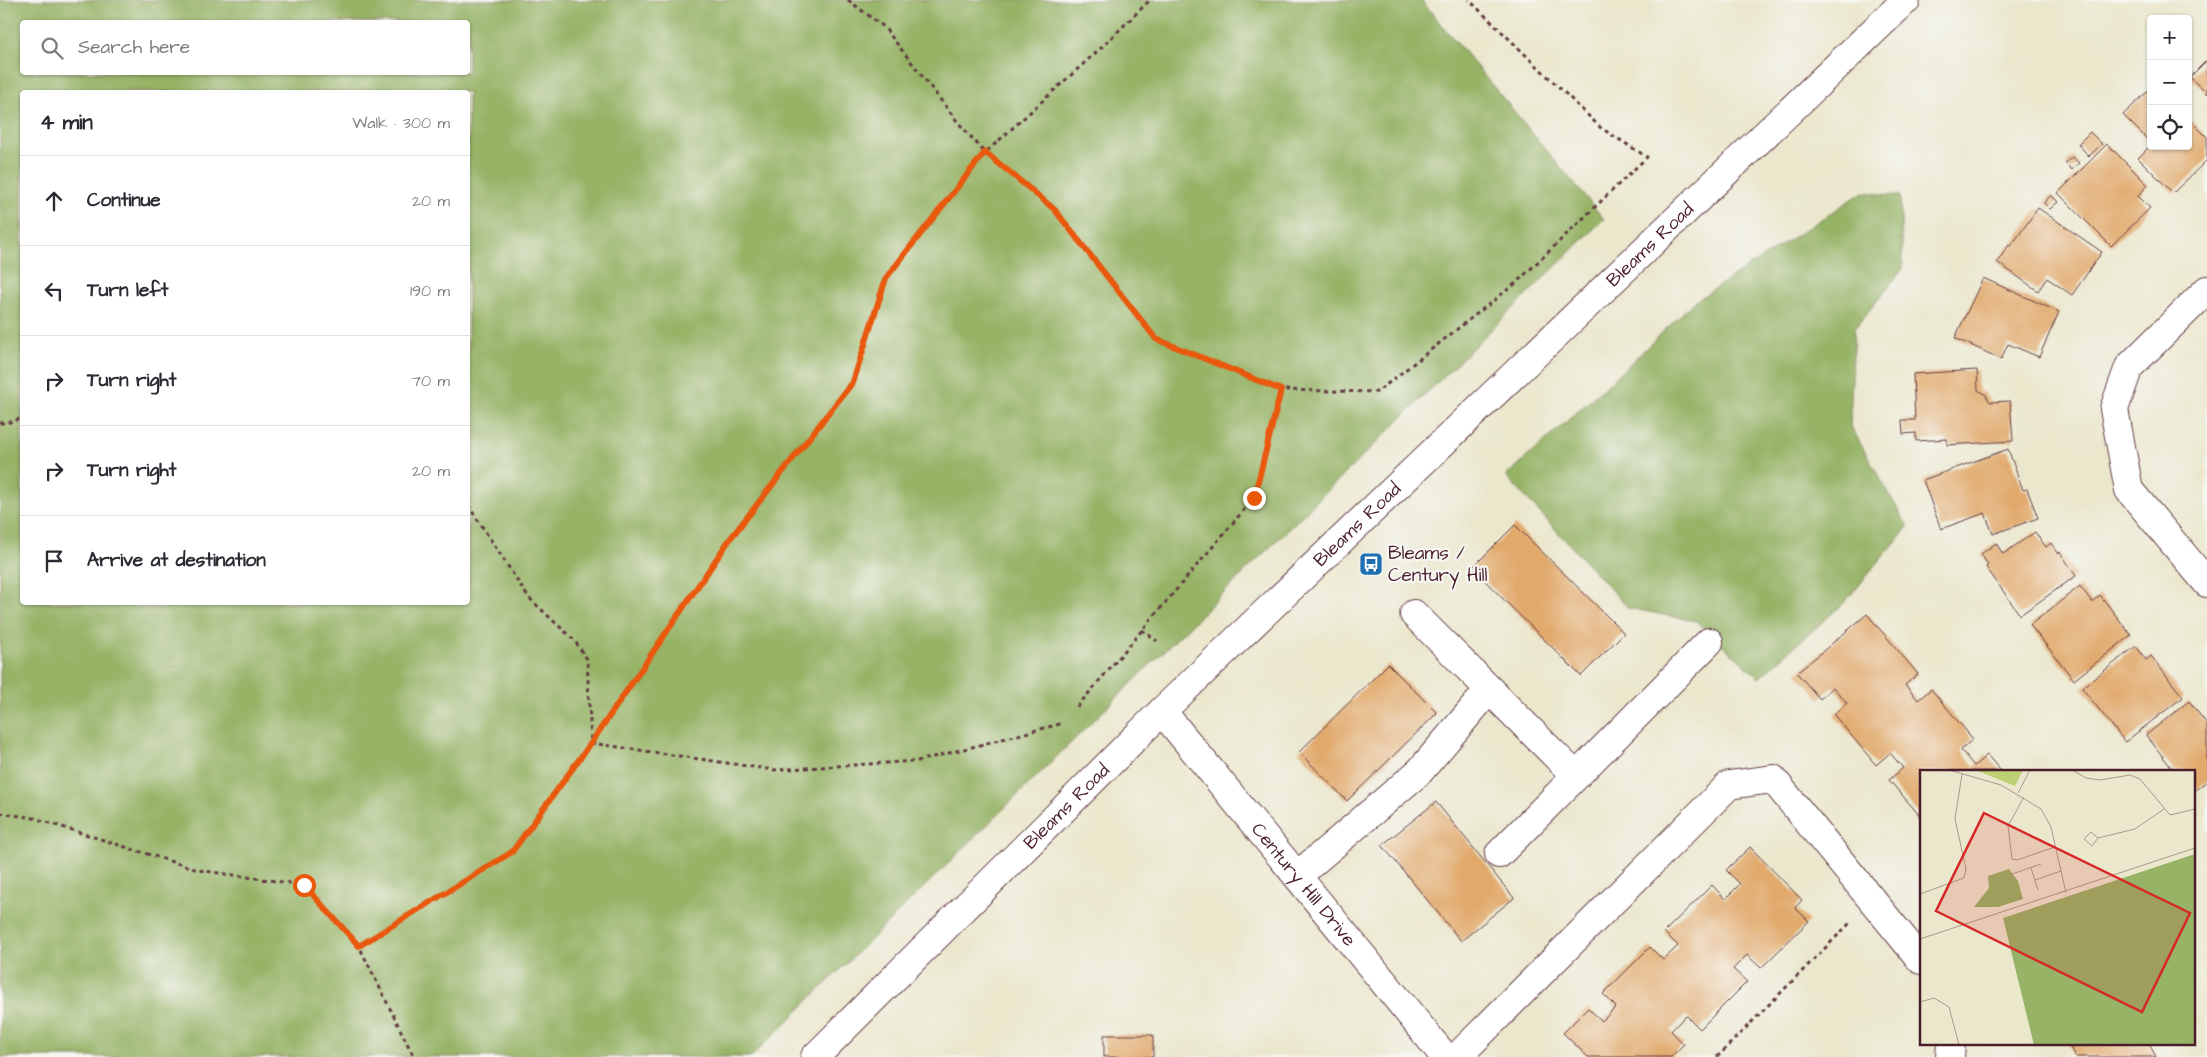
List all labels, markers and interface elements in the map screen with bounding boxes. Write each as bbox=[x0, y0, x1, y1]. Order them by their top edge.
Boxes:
map controls bbox=[2147, 15, 2192, 150]
button: + bbox=[2147, 15, 2192, 60]
search box bbox=[20, 20, 470, 75]
icon: search bbox=[38, 34, 66, 62]
text: Search here bbox=[78, 34, 190, 61]
button: − bbox=[2147, 60, 2192, 105]
button: locate bbox=[2147, 105, 2192, 150]
text: 4 min bbox=[40, 108, 93, 137]
text: Walk · 300 m bbox=[352, 112, 450, 134]
icon: ahead bbox=[40, 187, 68, 215]
text: Continue bbox=[87, 187, 161, 214]
text: 20 m bbox=[412, 190, 450, 212]
street label: Bleams Road bbox=[1600, 196, 1700, 293]
icon: left bbox=[40, 277, 68, 305]
text: Turn left bbox=[87, 277, 168, 304]
text: 190 m bbox=[410, 280, 450, 302]
icon: right bbox=[40, 367, 68, 395]
text: Turn right bbox=[87, 367, 176, 394]
text: 70 m bbox=[411, 370, 450, 392]
icon: right bbox=[40, 457, 68, 485]
text: Turn right bbox=[87, 457, 176, 484]
text: 20 m bbox=[412, 460, 450, 482]
street label: Bleams Road bbox=[1307, 476, 1407, 573]
route end bbox=[1243, 487, 1266, 510]
place label: Bleams / Century Hill bbox=[1388, 540, 1487, 590]
icon: arrive bbox=[40, 547, 68, 575]
text: Arrive at destination bbox=[87, 547, 266, 574]
bus stop icon: Bleams / Century Hill bbox=[1358, 551, 1384, 577]
street label: Bleams Road bbox=[1017, 757, 1116, 855]
inset map bbox=[1920, 770, 2194, 1044]
street label: Century Hill Drive bbox=[1245, 817, 1363, 952]
route start bbox=[293, 874, 316, 897]

